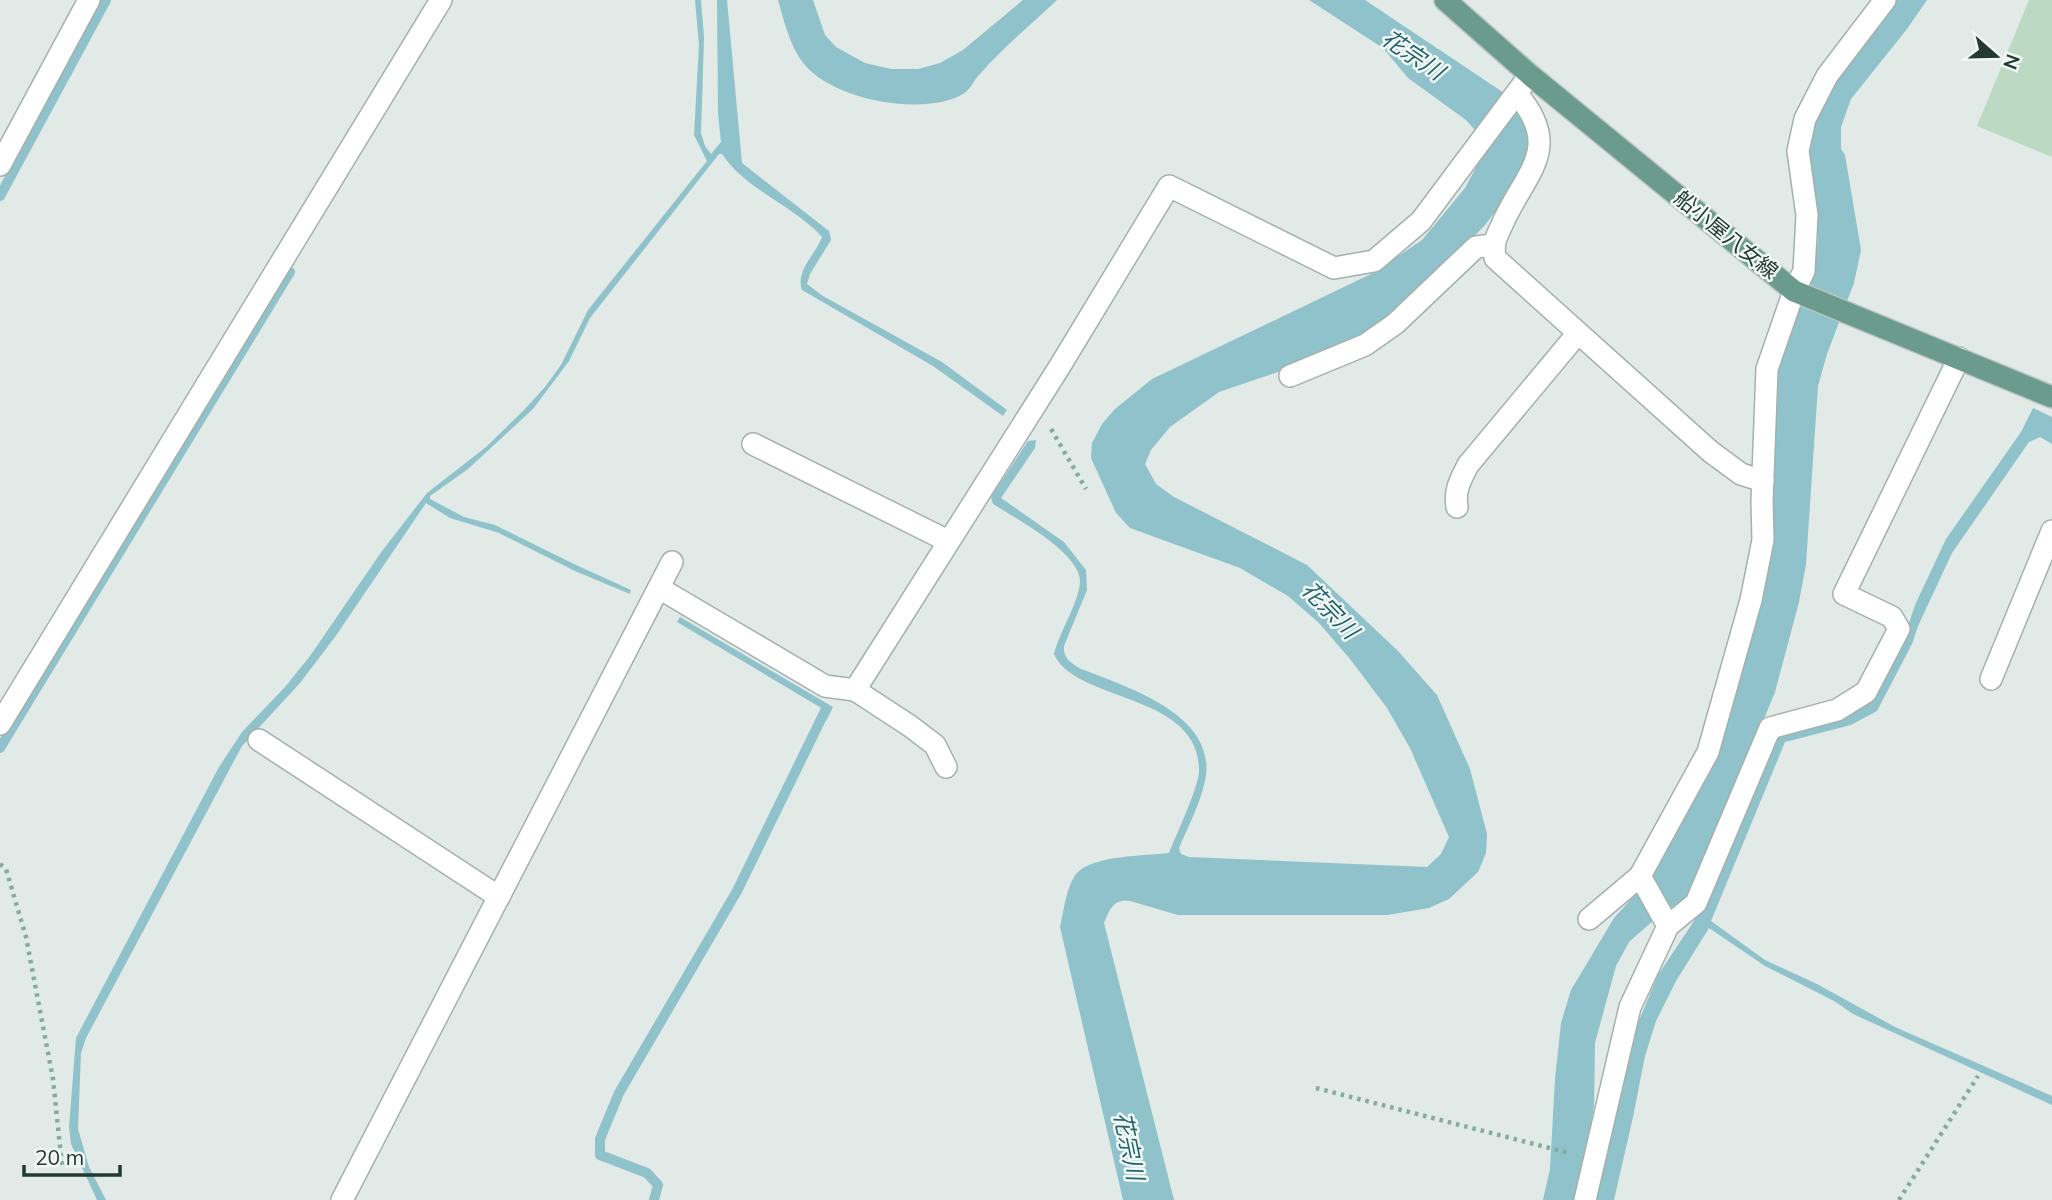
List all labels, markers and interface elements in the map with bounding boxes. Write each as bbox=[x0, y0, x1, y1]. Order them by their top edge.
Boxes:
north arrow bbox=[1961, 21, 2031, 91]
water label: 花宗川 bbox=[1377, 23, 1452, 88]
text: N bbox=[1998, 51, 2026, 73]
street label: 船小屋八女線 bbox=[1669, 184, 1784, 284]
water label: 花宗川 bbox=[1296, 575, 1367, 647]
water label: 花宗川 bbox=[1108, 1109, 1151, 1186]
scale bar bbox=[24, 1134, 121, 1178]
text: 20 m bbox=[35, 1144, 84, 1170]

